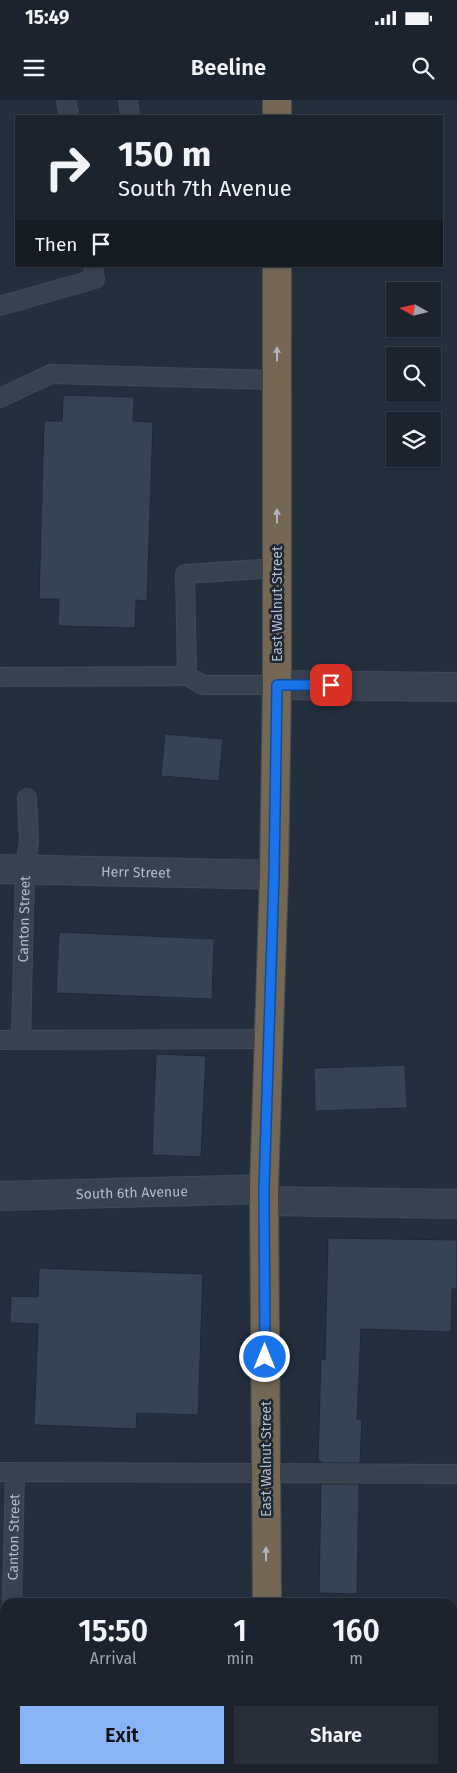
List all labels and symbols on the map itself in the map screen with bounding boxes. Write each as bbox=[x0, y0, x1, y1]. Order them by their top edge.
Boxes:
north arrow bbox=[386, 282, 441, 338]
one-way arrow bbox=[273, 346, 281, 362]
one-way arrow bbox=[273, 508, 281, 524]
street label: East Walnut Street bbox=[269, 545, 286, 662]
pin bbox=[310, 664, 352, 706]
street label: Herr Street bbox=[101, 863, 172, 881]
street label: Canton Street bbox=[14, 875, 33, 963]
street label: South 6th Avenue bbox=[76, 1183, 188, 1202]
position arrow bbox=[238, 1330, 290, 1382]
street label: East Walnut Street bbox=[258, 1400, 275, 1517]
street label: Canton Street bbox=[4, 1493, 23, 1580]
one-way arrow bbox=[262, 1546, 270, 1562]

